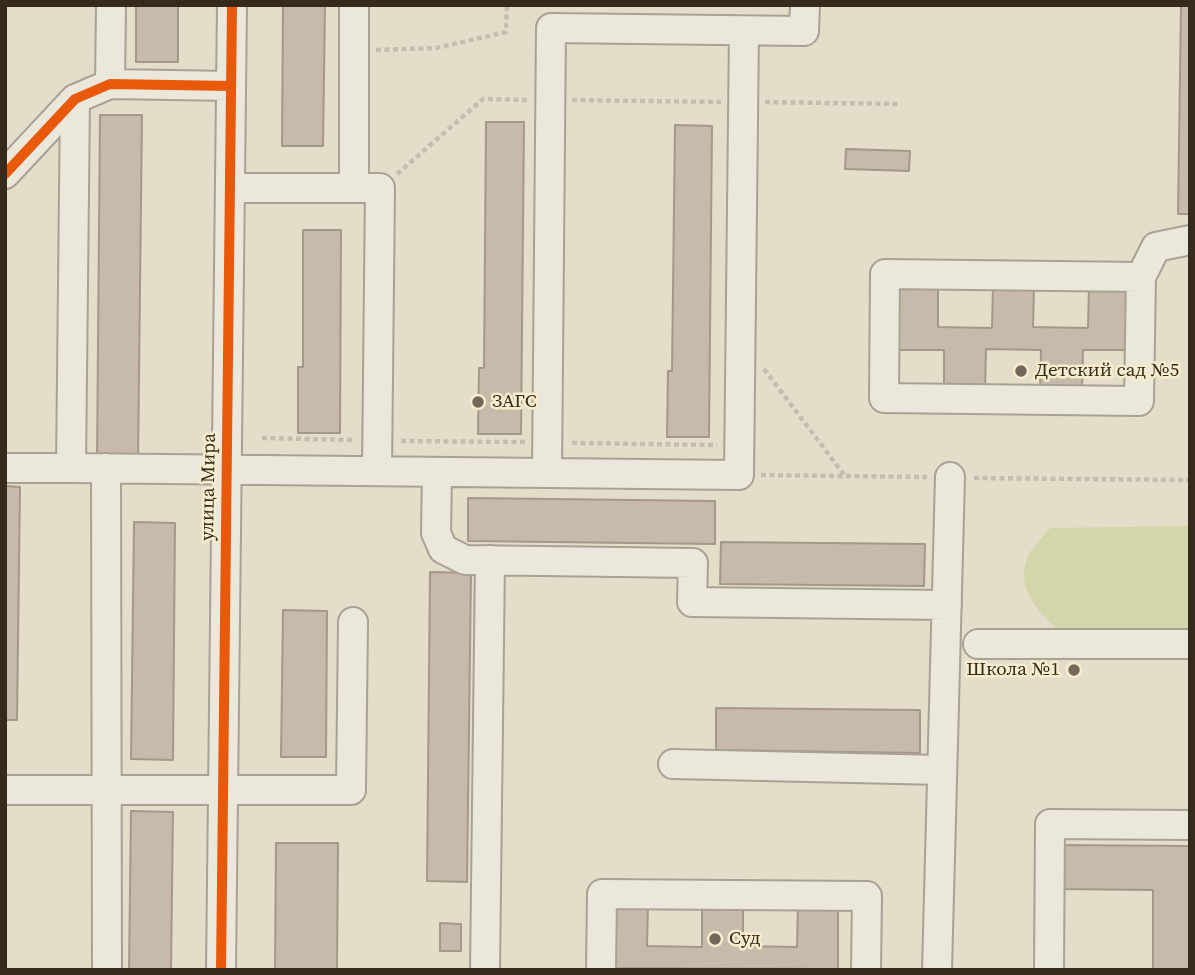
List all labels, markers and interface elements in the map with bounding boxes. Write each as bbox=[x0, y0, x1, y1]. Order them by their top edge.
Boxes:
place label: Детский сад №5 bbox=[1035, 360, 1179, 382]
marker: Детский сад №5 bbox=[1013, 363, 1029, 379]
place label: ЗАГС bbox=[492, 391, 537, 413]
marker: ЗАГС bbox=[470, 394, 486, 410]
street label: улица Мира bbox=[197, 433, 221, 541]
place label: Школа №1 bbox=[966, 659, 1060, 681]
marker: Школа №1 bbox=[1066, 662, 1082, 678]
place label: Суд bbox=[729, 928, 761, 950]
marker: Суд bbox=[707, 931, 723, 947]

